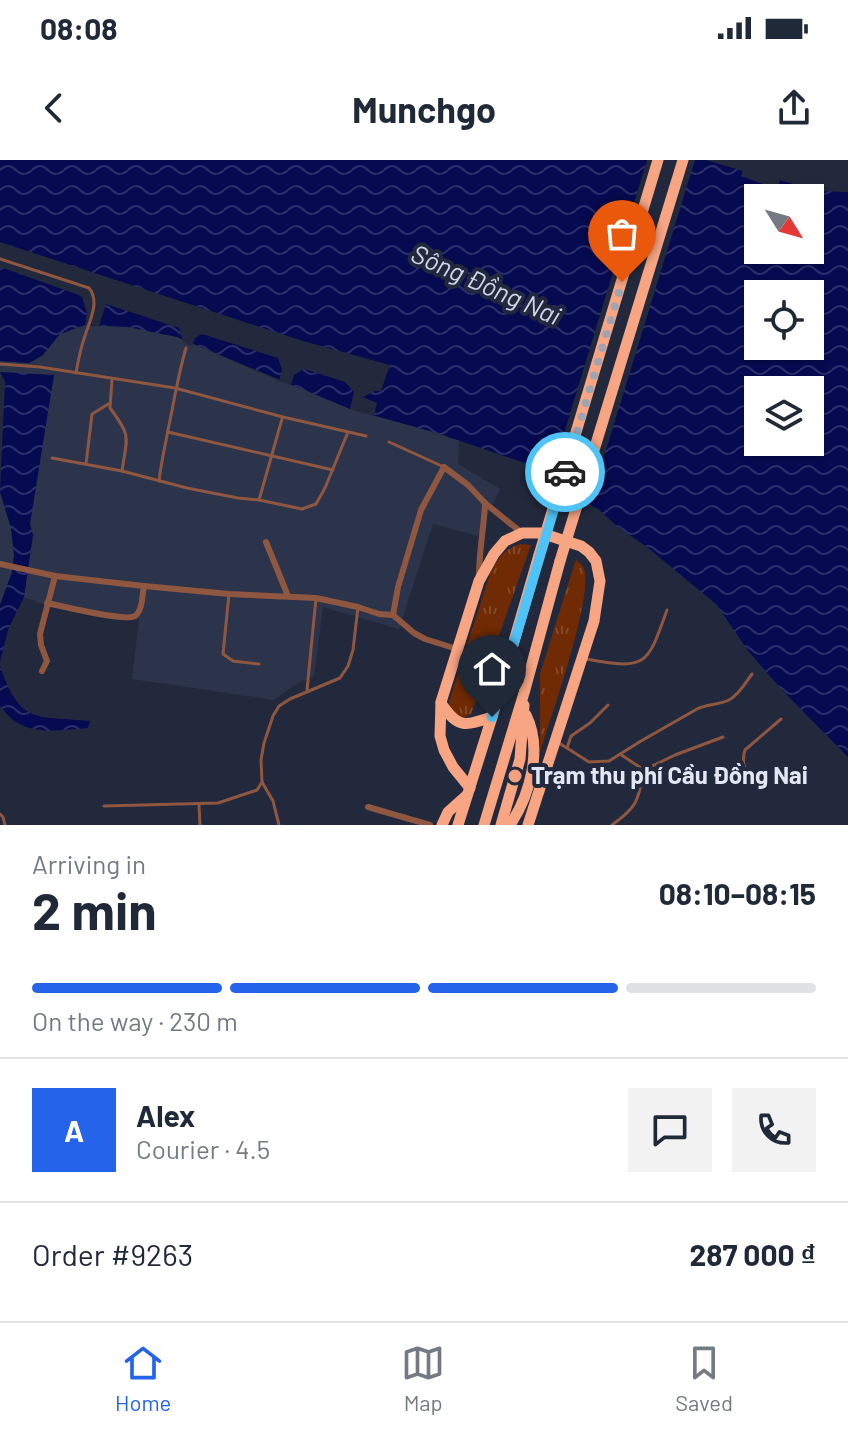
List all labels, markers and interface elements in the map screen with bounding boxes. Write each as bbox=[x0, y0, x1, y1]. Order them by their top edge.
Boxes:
text: 08:08 bbox=[40, 10, 118, 46]
icon: back bbox=[32, 86, 76, 130]
icon: share bbox=[772, 86, 816, 130]
text: Munchgo bbox=[352, 87, 496, 130]
north arrow bbox=[744, 184, 824, 264]
map controls bbox=[744, 184, 824, 456]
pin bbox=[588, 200, 656, 282]
icon: bag bbox=[600, 212, 644, 256]
water label: Sông Đồng Nai bbox=[407, 237, 567, 331]
button: locate bbox=[744, 280, 824, 360]
button: layers bbox=[744, 376, 824, 456]
courier bbox=[525, 432, 605, 512]
icon: car bbox=[543, 450, 587, 494]
pin bbox=[458, 635, 526, 717]
icon: home bbox=[470, 647, 514, 691]
place label: Trạm thu phí Cầu Đồng Nai bbox=[531, 760, 808, 789]
marker: Trạm thu phí Cầu Đồng Nai bbox=[506, 767, 524, 785]
text: Arriving in bbox=[32, 848, 146, 879]
text: 08:10–08:15 bbox=[659, 875, 816, 911]
text: 2 min bbox=[32, 878, 157, 940]
text: On the way · 230 m bbox=[32, 1005, 238, 1036]
button: chat bbox=[628, 1088, 712, 1172]
button: phone bbox=[732, 1088, 816, 1172]
text: Alex bbox=[136, 1097, 195, 1133]
text: A bbox=[64, 1112, 84, 1148]
text: Courier · 4.5 bbox=[136, 1133, 270, 1164]
text: Order #9263 bbox=[32, 1236, 193, 1272]
text: 287 000 ₫ bbox=[689, 1236, 816, 1272]
tab: Home bbox=[115, 1341, 171, 1415]
tab: Map bbox=[401, 1341, 445, 1415]
tab: Saved bbox=[675, 1341, 733, 1415]

